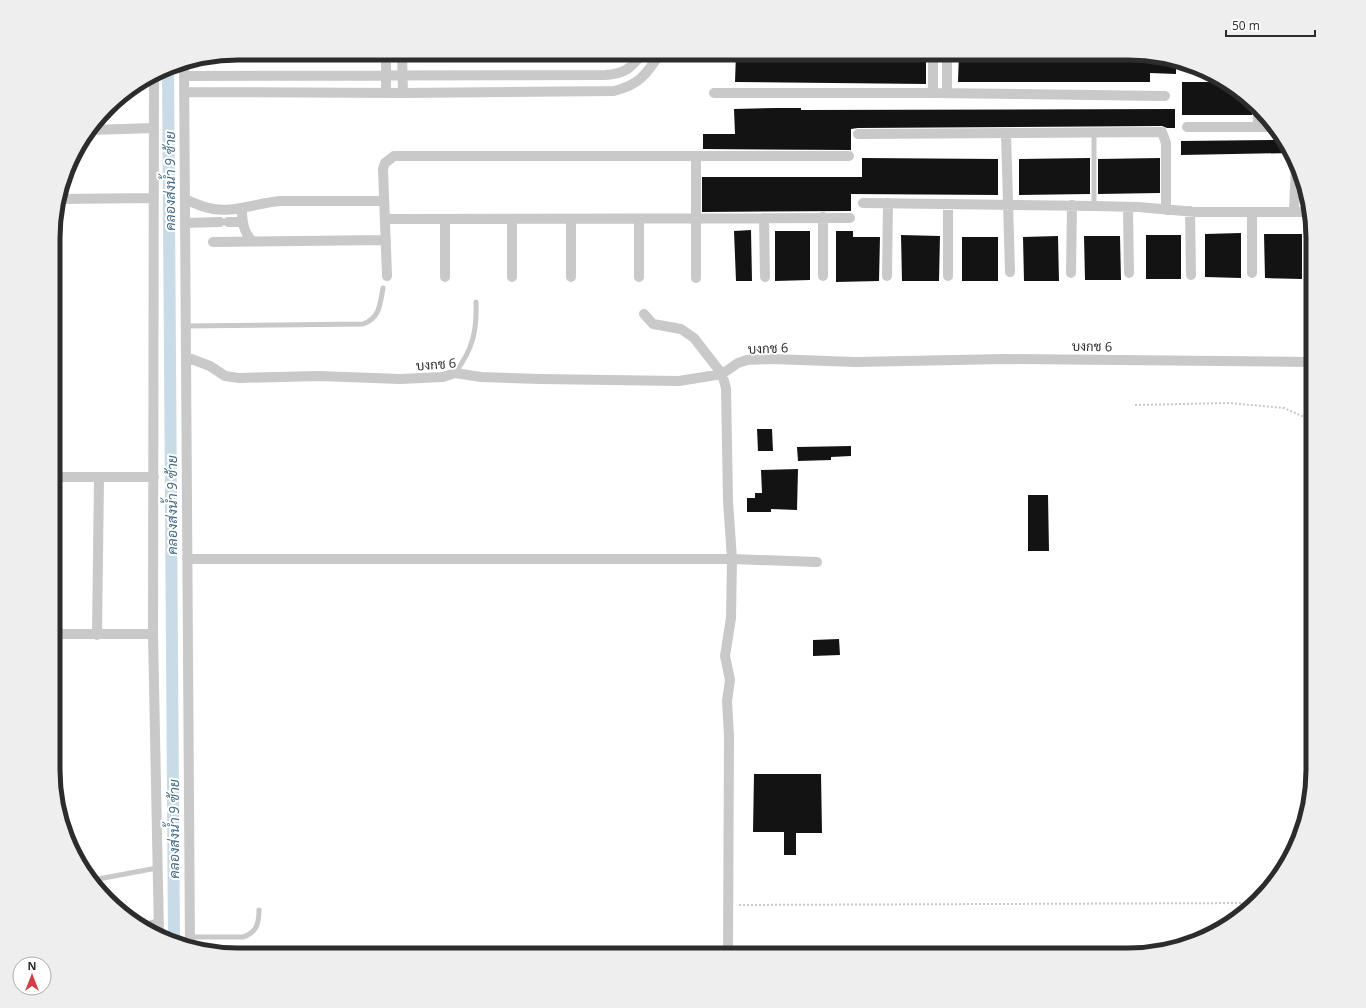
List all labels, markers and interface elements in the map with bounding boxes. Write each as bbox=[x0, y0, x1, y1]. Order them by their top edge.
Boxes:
scale bar bbox=[1226, 12, 1315, 38]
text: 50 m bbox=[1232, 17, 1260, 34]
water label: คลองส่งน้ำ 9 ซ้าย bbox=[158, 131, 179, 231]
street label: บงกช 6 bbox=[1072, 337, 1112, 355]
street label: บงกช 6 bbox=[747, 338, 789, 358]
street label: บงกช 6 bbox=[415, 354, 457, 374]
water label: คลองส่งน้ำ 9 ซ้าย bbox=[160, 455, 181, 555]
water label: คลองส่งน้ำ 9 ซ้าย bbox=[162, 779, 183, 879]
north arrow bbox=[12, 956, 52, 996]
text: N bbox=[28, 958, 36, 973]

